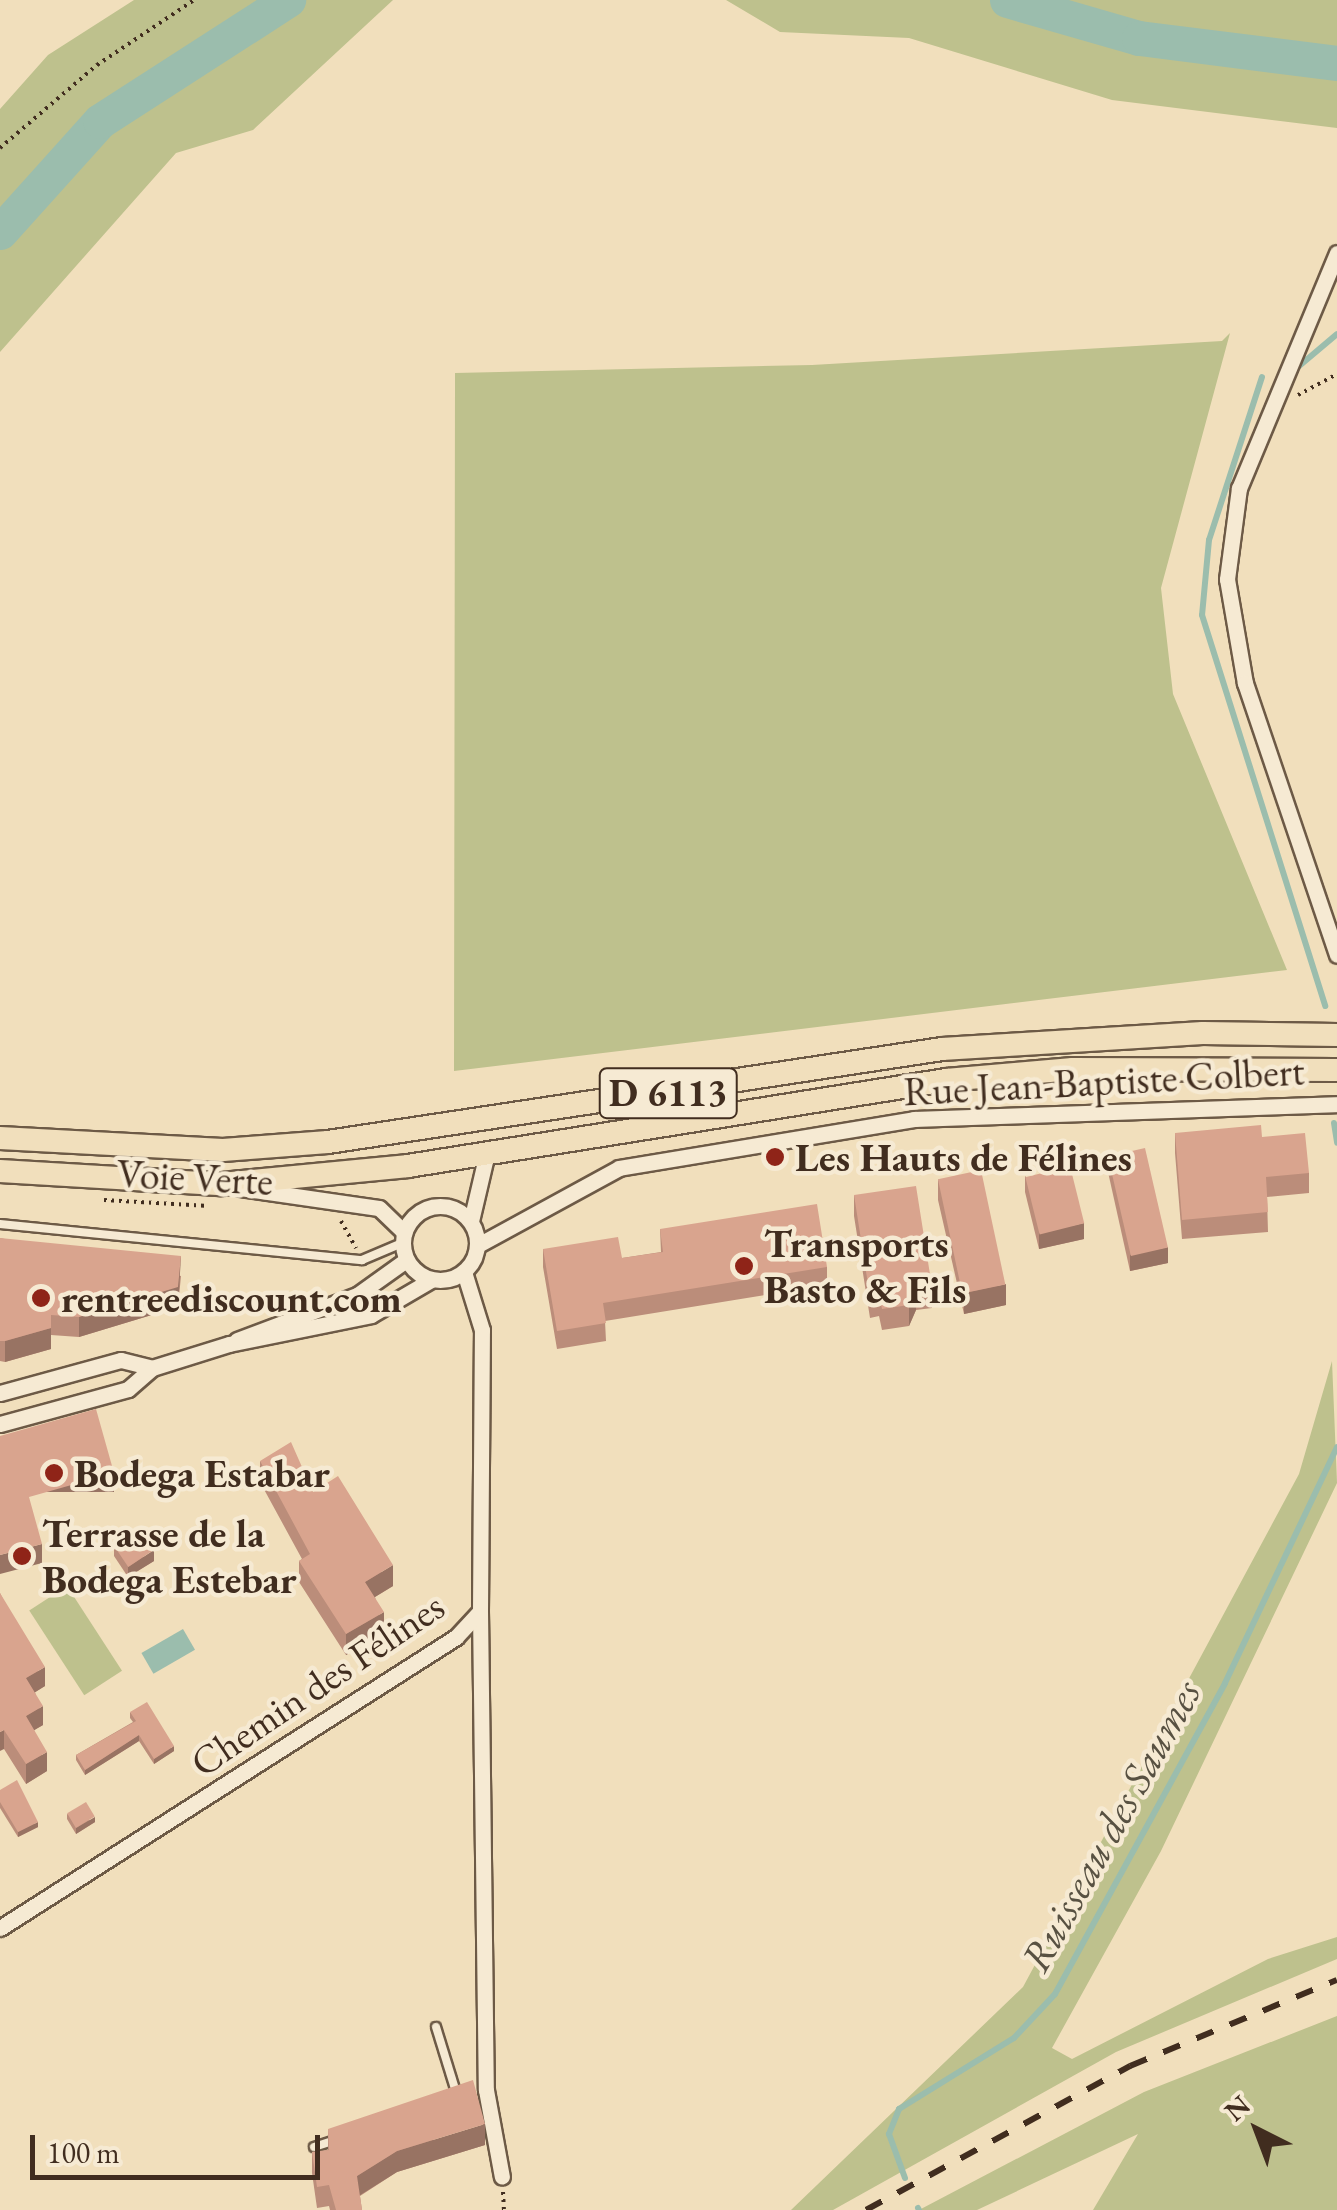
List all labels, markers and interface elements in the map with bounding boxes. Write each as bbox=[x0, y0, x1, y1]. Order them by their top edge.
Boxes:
street label: Rue Jean-Baptiste Colbert bbox=[902, 1047, 1306, 1115]
road number: D 6113 bbox=[598, 1060, 738, 1126]
place label: Les Hauts de Félines bbox=[795, 1133, 1132, 1181]
marker: Les Hauts de Félines bbox=[764, 1146, 786, 1168]
street label: Voie Verte bbox=[116, 1149, 274, 1205]
place label: Transports Basto & Fils bbox=[764, 1219, 966, 1313]
marker: Transports Basto & Fils bbox=[733, 1255, 755, 1277]
place label: rentreediscount.com bbox=[61, 1274, 402, 1322]
marker: rentreediscount.com bbox=[30, 1287, 52, 1309]
place label: Bodega Estabar bbox=[74, 1449, 330, 1497]
marker: Bodega Estabar bbox=[43, 1462, 65, 1484]
place label: Terrasse de la Bodega Estebar bbox=[42, 1509, 297, 1603]
marker: Terrasse de la Bodega Estebar bbox=[11, 1545, 33, 1567]
street label: Chemin des Félines bbox=[181, 1582, 453, 1786]
water label: Ruisseau des Saumes bbox=[1010, 1672, 1212, 1980]
north arrow bbox=[1207, 2080, 1307, 2180]
text: N bbox=[1216, 2087, 1257, 2129]
scale bar bbox=[35, 2115, 325, 2177]
text: 100 m bbox=[47, 2133, 120, 2172]

